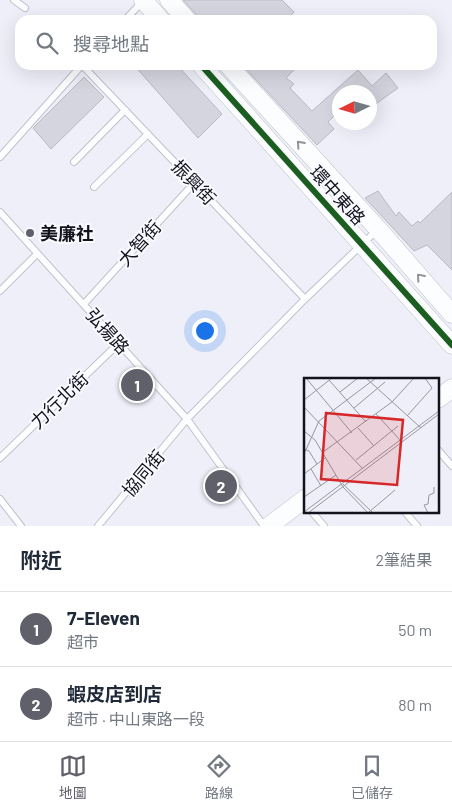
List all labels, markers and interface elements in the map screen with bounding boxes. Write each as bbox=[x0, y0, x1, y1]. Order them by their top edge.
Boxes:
search box bbox=[15, 15, 437, 70]
icon: search bbox=[33, 29, 61, 57]
text: 搜尋地點 bbox=[73, 32, 149, 55]
north arrow bbox=[332, 85, 377, 130]
one-way arrow bbox=[297, 140, 306, 149]
street label: 振興街 bbox=[167, 155, 221, 209]
street label: 環中東路 bbox=[306, 161, 370, 229]
street label: 大智街 bbox=[113, 216, 165, 270]
place label: 美廉社 bbox=[40, 222, 94, 244]
marker: 美廉社 bbox=[24, 227, 36, 239]
one-way arrow bbox=[417, 274, 426, 283]
street label: 弘揚路 bbox=[82, 304, 134, 358]
your location bbox=[192, 318, 218, 344]
pin: 1 bbox=[121, 366, 153, 404]
street label: 力行北街 bbox=[25, 367, 93, 433]
inset map bbox=[304, 378, 440, 514]
street label: 協同街 bbox=[117, 445, 169, 501]
pin: 2 bbox=[205, 467, 237, 505]
text: 附近 bbox=[20, 547, 62, 572]
text: 2筆結果 bbox=[375, 550, 432, 569]
text: 7-Eleven bbox=[67, 606, 140, 629]
text: 1 bbox=[33, 620, 39, 639]
text: 50 m bbox=[398, 620, 432, 639]
text: 超市 bbox=[67, 632, 99, 651]
text: 蝦皮店到店 bbox=[67, 682, 162, 705]
text: 2 bbox=[32, 695, 40, 714]
text: 80 m bbox=[398, 695, 432, 714]
text: 超市 · 中山東路一段 bbox=[67, 709, 205, 728]
tab: 地圖 bbox=[59, 752, 87, 802]
tab: 路線 bbox=[205, 752, 233, 802]
tab: 已儲存 bbox=[351, 752, 393, 802]

